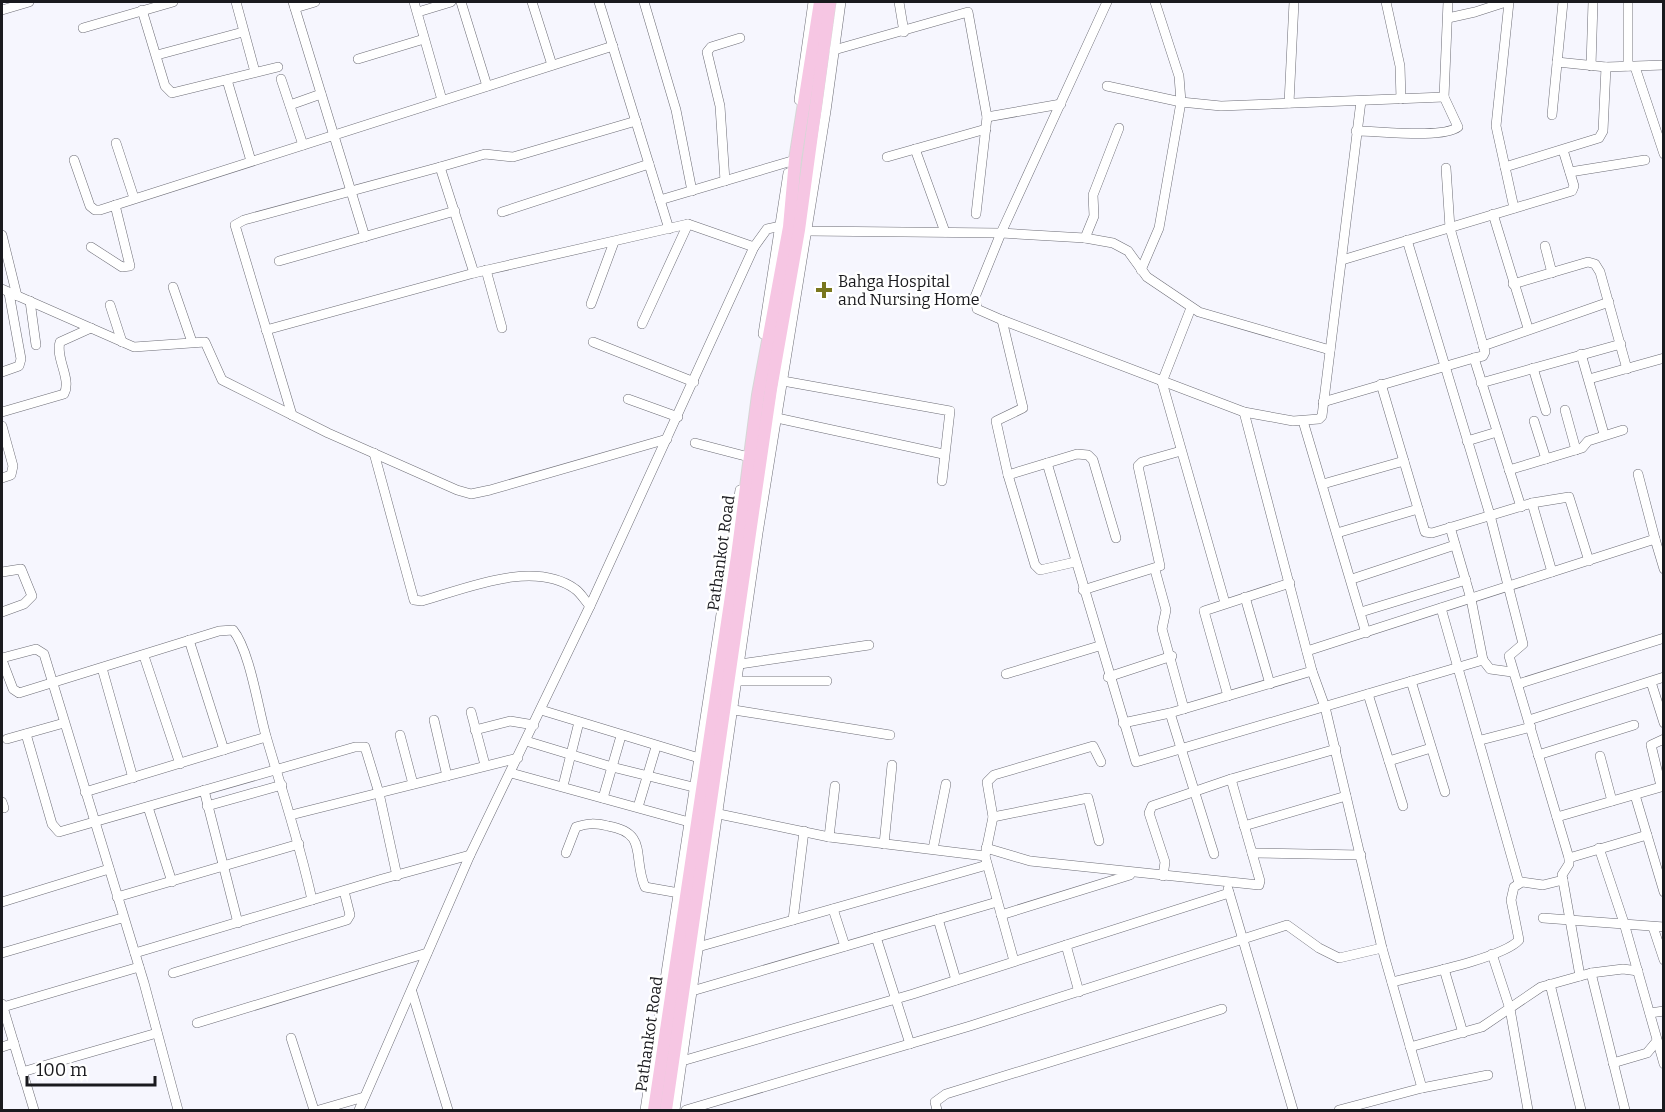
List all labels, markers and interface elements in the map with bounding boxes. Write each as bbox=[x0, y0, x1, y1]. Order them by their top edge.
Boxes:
place label: Bahga Hospital and Nursing Home bbox=[838, 272, 979, 309]
marker: Bahga Hospital and Nursing Home bbox=[815, 281, 833, 299]
street label: Pathankot Road bbox=[703, 493, 739, 612]
street label: Pathankot Road bbox=[631, 974, 667, 1093]
scale bar bbox=[27, 1049, 154, 1087]
text: 100 m bbox=[36, 1059, 87, 1081]

